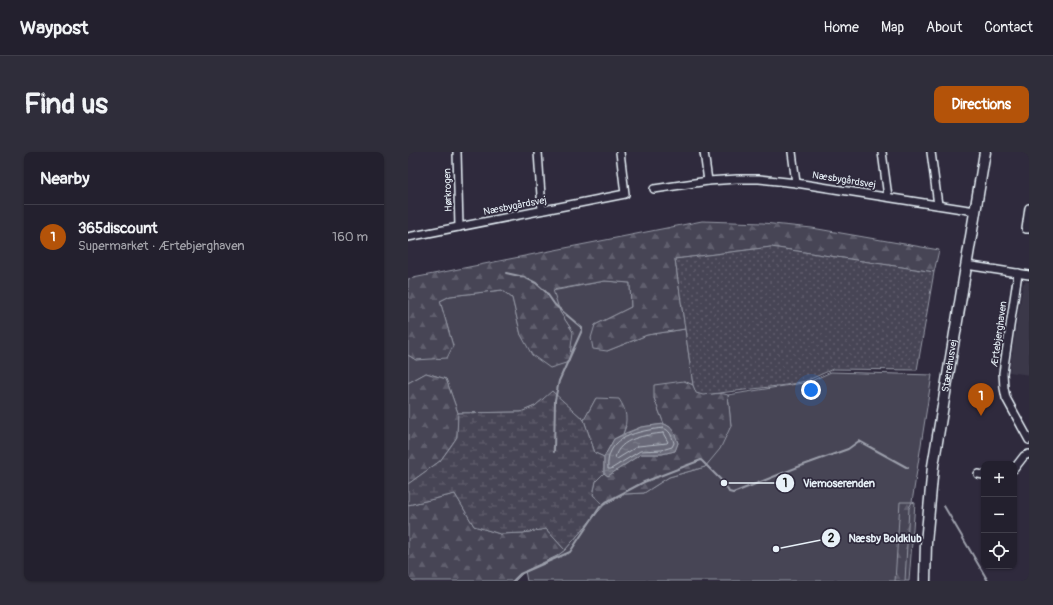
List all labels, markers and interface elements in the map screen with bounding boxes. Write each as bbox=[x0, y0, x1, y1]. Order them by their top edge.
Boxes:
text: Waypost bbox=[20, 16, 89, 40]
text: Home bbox=[824, 19, 859, 36]
text: Map bbox=[881, 19, 904, 36]
text: About bbox=[926, 19, 962, 36]
text: Contact bbox=[984, 19, 1033, 36]
button: Directions bbox=[934, 86, 1029, 123]
text: Find us bbox=[24, 87, 108, 122]
text: Nearby bbox=[40, 168, 89, 189]
street label: Hørkrogen bbox=[441, 168, 455, 212]
street label: Næsbygårdsvej bbox=[811, 168, 877, 191]
street label: Næsbygårdsvej bbox=[482, 193, 548, 218]
text: 365discount bbox=[78, 219, 158, 238]
text: 1 bbox=[50, 229, 56, 245]
text: 160 m bbox=[332, 229, 368, 245]
text: Supermarket · Ærtebjerghaven bbox=[78, 238, 245, 254]
street label: Ærtebjerghaven bbox=[988, 300, 1010, 368]
street label: Stærehusvej bbox=[939, 338, 960, 393]
your location bbox=[801, 380, 821, 400]
pin: 1 bbox=[968, 383, 994, 416]
map controls bbox=[981, 461, 1017, 569]
button: + bbox=[981, 461, 1017, 497]
callout: Viemoserenden bbox=[775, 471, 883, 494]
text: 1 bbox=[783, 476, 787, 491]
text: Viemoserenden bbox=[803, 477, 875, 490]
button: − bbox=[981, 497, 1017, 533]
callout: Næsby Boldklub bbox=[821, 526, 930, 549]
text: 2 bbox=[828, 531, 835, 546]
text: Næsby Boldklub bbox=[848, 532, 922, 545]
button: locate bbox=[981, 533, 1017, 569]

